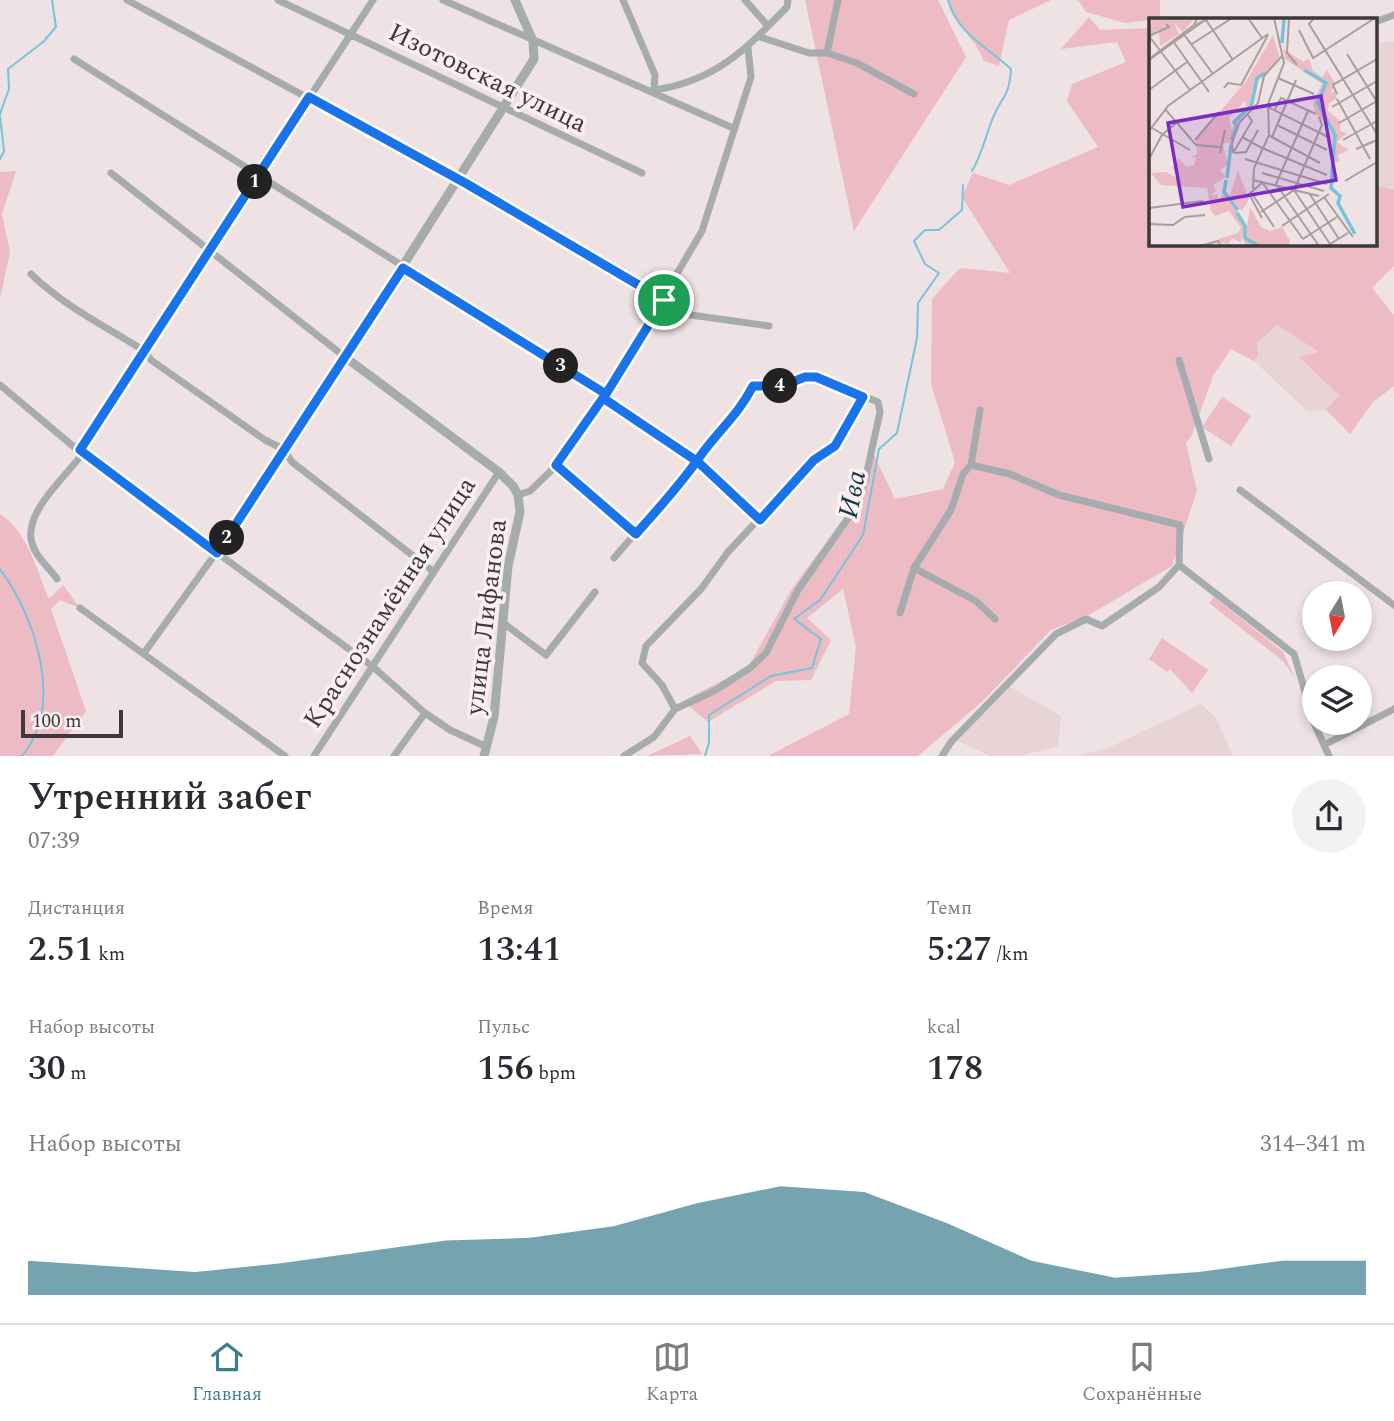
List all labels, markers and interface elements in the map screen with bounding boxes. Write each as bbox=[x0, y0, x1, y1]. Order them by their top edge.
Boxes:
street label: Изотовская улица bbox=[382, 12, 594, 143]
inset map bbox=[1149, 18, 1376, 245]
pin: 1 bbox=[238, 164, 272, 200]
text: 1 bbox=[249, 167, 260, 196]
pin bbox=[634, 270, 694, 330]
icon: arrive bbox=[645, 281, 683, 319]
pin: 3 bbox=[544, 348, 578, 384]
text: 3 bbox=[555, 351, 566, 380]
pin: 4 bbox=[762, 368, 798, 404]
text: 4 bbox=[774, 371, 785, 400]
water label: Ива bbox=[827, 467, 878, 522]
street label: Краснознамённая улица bbox=[293, 469, 486, 736]
street label: улица Лифанова bbox=[454, 517, 518, 718]
pin: 2 bbox=[210, 520, 244, 556]
text: 2 bbox=[221, 523, 232, 552]
north arrow bbox=[1302, 581, 1372, 651]
map controls bbox=[1302, 581, 1372, 735]
button: layers bbox=[1302, 665, 1372, 735]
scale bar bbox=[21, 707, 122, 739]
text: 100 m bbox=[32, 707, 82, 736]
text: Утренний забег bbox=[28, 769, 311, 827]
button: share bbox=[1292, 779, 1366, 853]
text: 07:39 bbox=[28, 824, 80, 859]
text: Дистанция bbox=[28, 894, 125, 923]
text: Время bbox=[477, 894, 533, 923]
text: Темп bbox=[927, 894, 972, 923]
text: 2.51 bbox=[28, 923, 93, 976]
text: 13:41 bbox=[477, 923, 562, 976]
text: 5:27 bbox=[927, 923, 992, 976]
text: km bbox=[93, 940, 125, 969]
text: /km bbox=[992, 940, 1029, 969]
text: Набор высоты bbox=[28, 1013, 155, 1042]
text: Пульс bbox=[477, 1013, 530, 1042]
text: kcal bbox=[927, 1013, 961, 1042]
text: 30 bbox=[28, 1042, 66, 1095]
text: 156 bbox=[477, 1042, 534, 1095]
text: 178 bbox=[927, 1042, 983, 1095]
text: m bbox=[66, 1059, 87, 1088]
text: bpm bbox=[534, 1059, 576, 1088]
text: Набор высоты bbox=[28, 1127, 182, 1162]
text: 314–341 m bbox=[1260, 1127, 1366, 1162]
tab: Главная bbox=[192, 1338, 262, 1409]
tab: Карта bbox=[646, 1338, 698, 1409]
tab: Сохранённые bbox=[1082, 1338, 1202, 1409]

